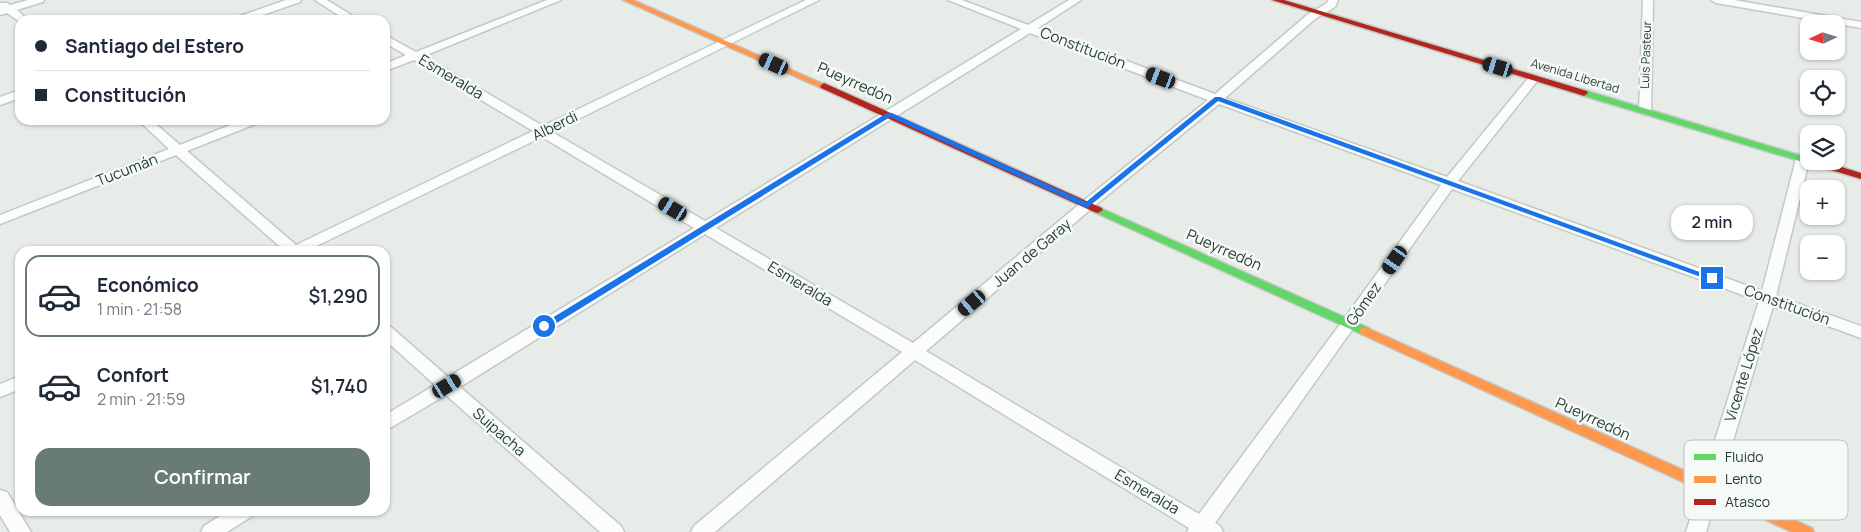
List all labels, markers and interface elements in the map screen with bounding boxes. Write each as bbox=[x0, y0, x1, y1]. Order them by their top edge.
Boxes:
north arrow bbox=[1800, 15, 1845, 60]
map controls bbox=[1800, 15, 1845, 280]
street label: Luis Pasteur bbox=[1636, 20, 1655, 89]
street label: Constitución bbox=[1037, 22, 1129, 74]
text: Santiago del Estero bbox=[65, 33, 244, 59]
street label: Esmeralda bbox=[415, 49, 488, 104]
car bbox=[757, 51, 790, 77]
street label: Avenida Libertad bbox=[1529, 54, 1622, 97]
car bbox=[1481, 55, 1514, 79]
street label: Pueyrredón bbox=[814, 57, 896, 109]
car bbox=[1144, 66, 1177, 90]
button: locate bbox=[1800, 70, 1845, 115]
text: Constitución bbox=[65, 82, 186, 108]
street label: Alberdi bbox=[528, 106, 581, 146]
button: layers bbox=[1800, 125, 1845, 170]
street label: Tucumán bbox=[93, 148, 161, 191]
button: + bbox=[1800, 180, 1845, 225]
car bbox=[656, 195, 689, 223]
callout: 2 min bbox=[1671, 206, 1753, 240]
text: 2 min bbox=[1692, 211, 1732, 233]
street label: Juan de Garay bbox=[988, 213, 1075, 292]
street label: Pueyrredón bbox=[1183, 224, 1265, 276]
button: − bbox=[1800, 235, 1845, 280]
car bbox=[1380, 243, 1409, 277]
street label: Esmeralda bbox=[764, 256, 837, 311]
route end bbox=[1701, 267, 1723, 289]
text: Económico bbox=[97, 272, 199, 298]
icon: car bbox=[37, 274, 82, 319]
street label: Gómez bbox=[1341, 278, 1386, 330]
street label: Constitución bbox=[1741, 279, 1833, 330]
text: $1,290 bbox=[308, 283, 368, 309]
car bbox=[955, 288, 988, 318]
text: 1 min · 21:58 bbox=[97, 298, 182, 320]
route start bbox=[533, 315, 555, 337]
street label: Vicente López bbox=[1719, 325, 1768, 424]
text: Confort bbox=[97, 362, 169, 388]
icon: car bbox=[37, 364, 82, 409]
car bbox=[430, 372, 463, 400]
text: $1,740 bbox=[311, 373, 368, 399]
text: 2 min · 21:59 bbox=[97, 388, 185, 410]
street label: Pueyrredón bbox=[1552, 392, 1634, 445]
street label: Suipacha bbox=[468, 403, 531, 461]
legend bbox=[1684, 440, 1848, 520]
text: Fluido bbox=[1725, 447, 1763, 466]
button: Confirmar bbox=[35, 448, 370, 506]
street label: Esmeralda bbox=[1111, 464, 1184, 519]
text: Lento bbox=[1725, 469, 1762, 488]
text: Atasco bbox=[1725, 492, 1770, 511]

